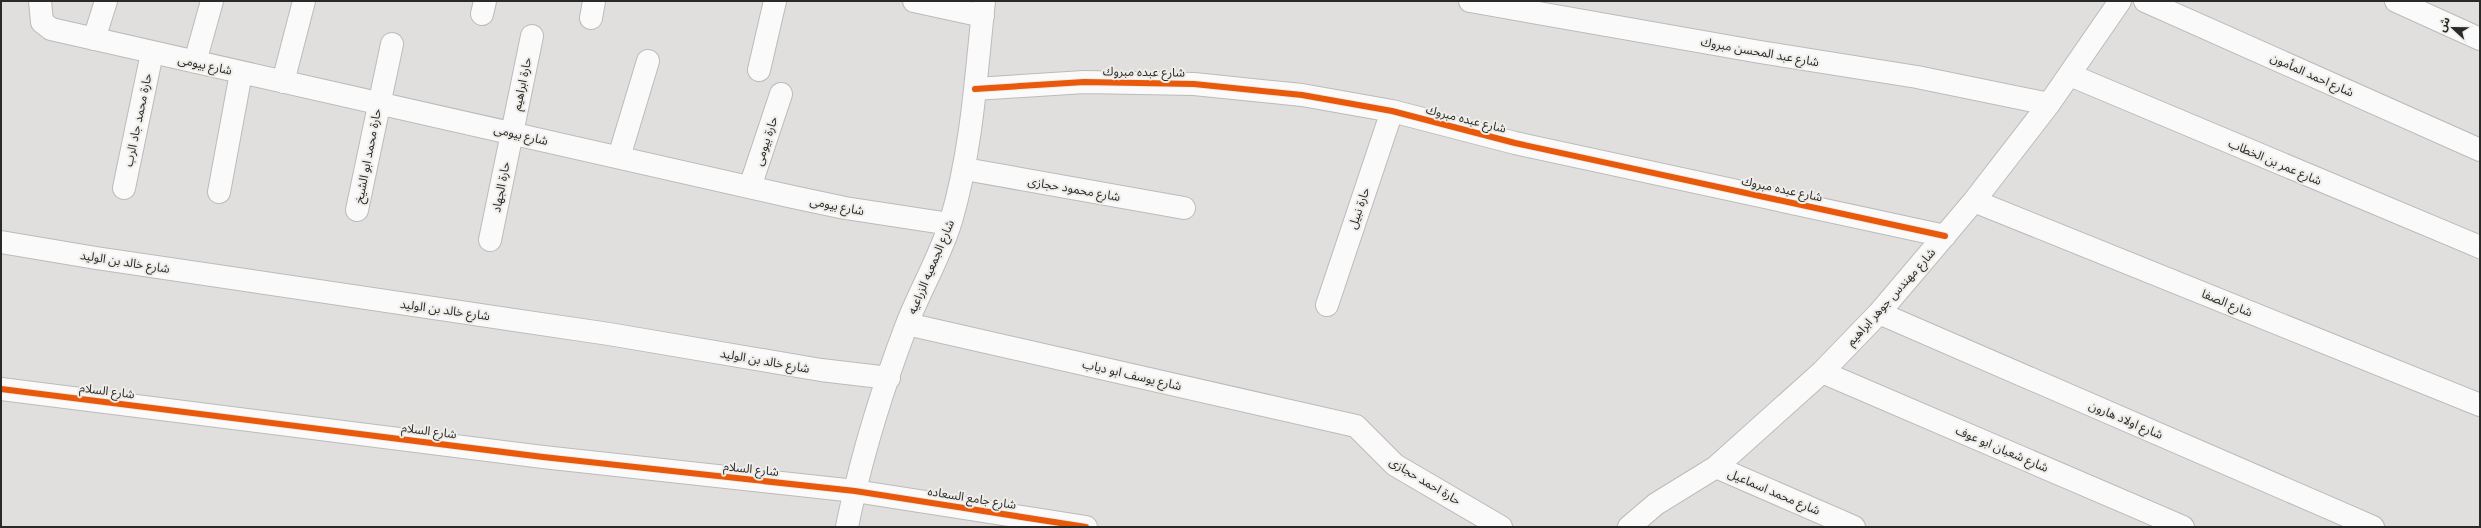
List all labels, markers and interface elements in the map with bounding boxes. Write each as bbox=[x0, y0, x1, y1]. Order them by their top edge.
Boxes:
north arrow bbox=[2433, 8, 2473, 48]
text: ش bbox=[2431, 13, 2458, 36]
street label: شارع عبد المحسن مبروك bbox=[1699, 30, 1821, 75]
street label: شارع احمد المأمون bbox=[2266, 46, 2358, 105]
street label: شارع بيومى bbox=[175, 48, 234, 83]
street label: حارة ابراهيم bbox=[505, 55, 540, 113]
street label: شارع عبده مبروك bbox=[1103, 59, 1185, 86]
street label: حارة محمد جاد الرب bbox=[116, 71, 161, 169]
street label: شارع عبده مبروك bbox=[1423, 97, 1509, 142]
street label: حارة محمد ابو الشيخ bbox=[347, 107, 390, 206]
street label: حارة بيومى bbox=[747, 113, 786, 169]
street label: شارع بيومى bbox=[491, 117, 551, 154]
street label: شارع عمر بن الخطاب bbox=[2224, 131, 2326, 194]
street label: حارة الجهاد bbox=[484, 159, 519, 215]
street label: شارع محمود حجازى bbox=[1026, 169, 1122, 210]
street label: شارع عبده مبروك bbox=[1739, 169, 1825, 210]
street label: حارة نبيل bbox=[1341, 184, 1378, 233]
street label: شارع بيومى bbox=[808, 189, 866, 224]
street label: شارع الجمعيه الزراعيه bbox=[900, 216, 963, 318]
street label: شارع مهندس جوهر ابراهيم bbox=[1840, 242, 1943, 353]
street label: شارع خالد بن الوليد bbox=[78, 243, 172, 282]
street label: شارع الصفا bbox=[2197, 282, 2256, 325]
street label: شارع خالد بن الوليد bbox=[398, 292, 491, 329]
street label: شارع خالد بن الوليد bbox=[718, 341, 812, 382]
street label: شارع يوسف ابو دياب bbox=[1080, 352, 1184, 399]
street label: شارع السلام bbox=[78, 376, 136, 407]
street label: شارع اولاد هارون bbox=[2085, 394, 2167, 447]
street label: شارع السلام bbox=[400, 416, 458, 447]
street label: شارع شعبان ابو عوف bbox=[1951, 419, 2052, 480]
street label: حارة احمد حجازى bbox=[1384, 450, 1466, 513]
street label: شارع السلام bbox=[722, 454, 780, 485]
street label: شارع محمد اسماعيل bbox=[1723, 462, 1824, 523]
street label: شارع جامع السعاده bbox=[926, 479, 1018, 518]

